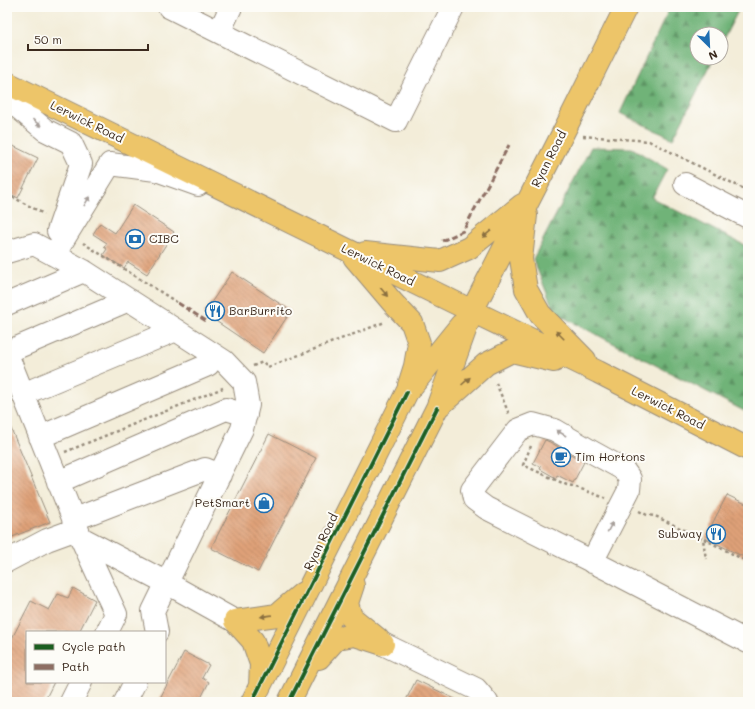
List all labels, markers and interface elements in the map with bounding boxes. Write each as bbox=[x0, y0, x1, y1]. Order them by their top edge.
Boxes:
scale bar bbox=[28, 26, 148, 52]
north arrow bbox=[689, 26, 729, 66]
text: 50 m bbox=[34, 31, 62, 47]
text: N bbox=[706, 47, 720, 64]
street label: Lerwick Road bbox=[48, 96, 127, 146]
one-way arrow bbox=[32, 119, 42, 128]
street label: Ryan Road bbox=[527, 127, 569, 190]
one-way arrow bbox=[84, 195, 91, 207]
bank icon: CIBC bbox=[124, 228, 146, 250]
place label: CIBC bbox=[149, 230, 179, 246]
one-way arrow bbox=[481, 230, 492, 238]
street label: Lerwick Road bbox=[339, 239, 418, 289]
one-way arrow bbox=[379, 287, 388, 298]
restaurant icon: BarBurrito bbox=[204, 300, 226, 322]
place label: BarBurrito bbox=[229, 302, 292, 318]
one-way arrow bbox=[555, 330, 565, 339]
one-way arrow bbox=[461, 377, 471, 386]
street label: Lerwick Road bbox=[629, 382, 708, 433]
one-way arrow bbox=[555, 430, 567, 437]
cafe icon: Tim Hortons bbox=[550, 446, 572, 468]
place label: Tim Hortons bbox=[575, 448, 646, 464]
shop icon: PetSmart bbox=[253, 492, 275, 514]
place label: PetSmart bbox=[195, 494, 250, 510]
street label: Ryan Road bbox=[299, 510, 341, 573]
one-way arrow bbox=[607, 521, 613, 533]
restaurant icon: Subway bbox=[705, 523, 727, 545]
place label: Subway bbox=[658, 525, 702, 541]
one-way arrow bbox=[260, 613, 272, 619]
legend bbox=[26, 631, 166, 683]
text: Cycle path bbox=[62, 638, 125, 654]
text: Path bbox=[62, 658, 89, 674]

